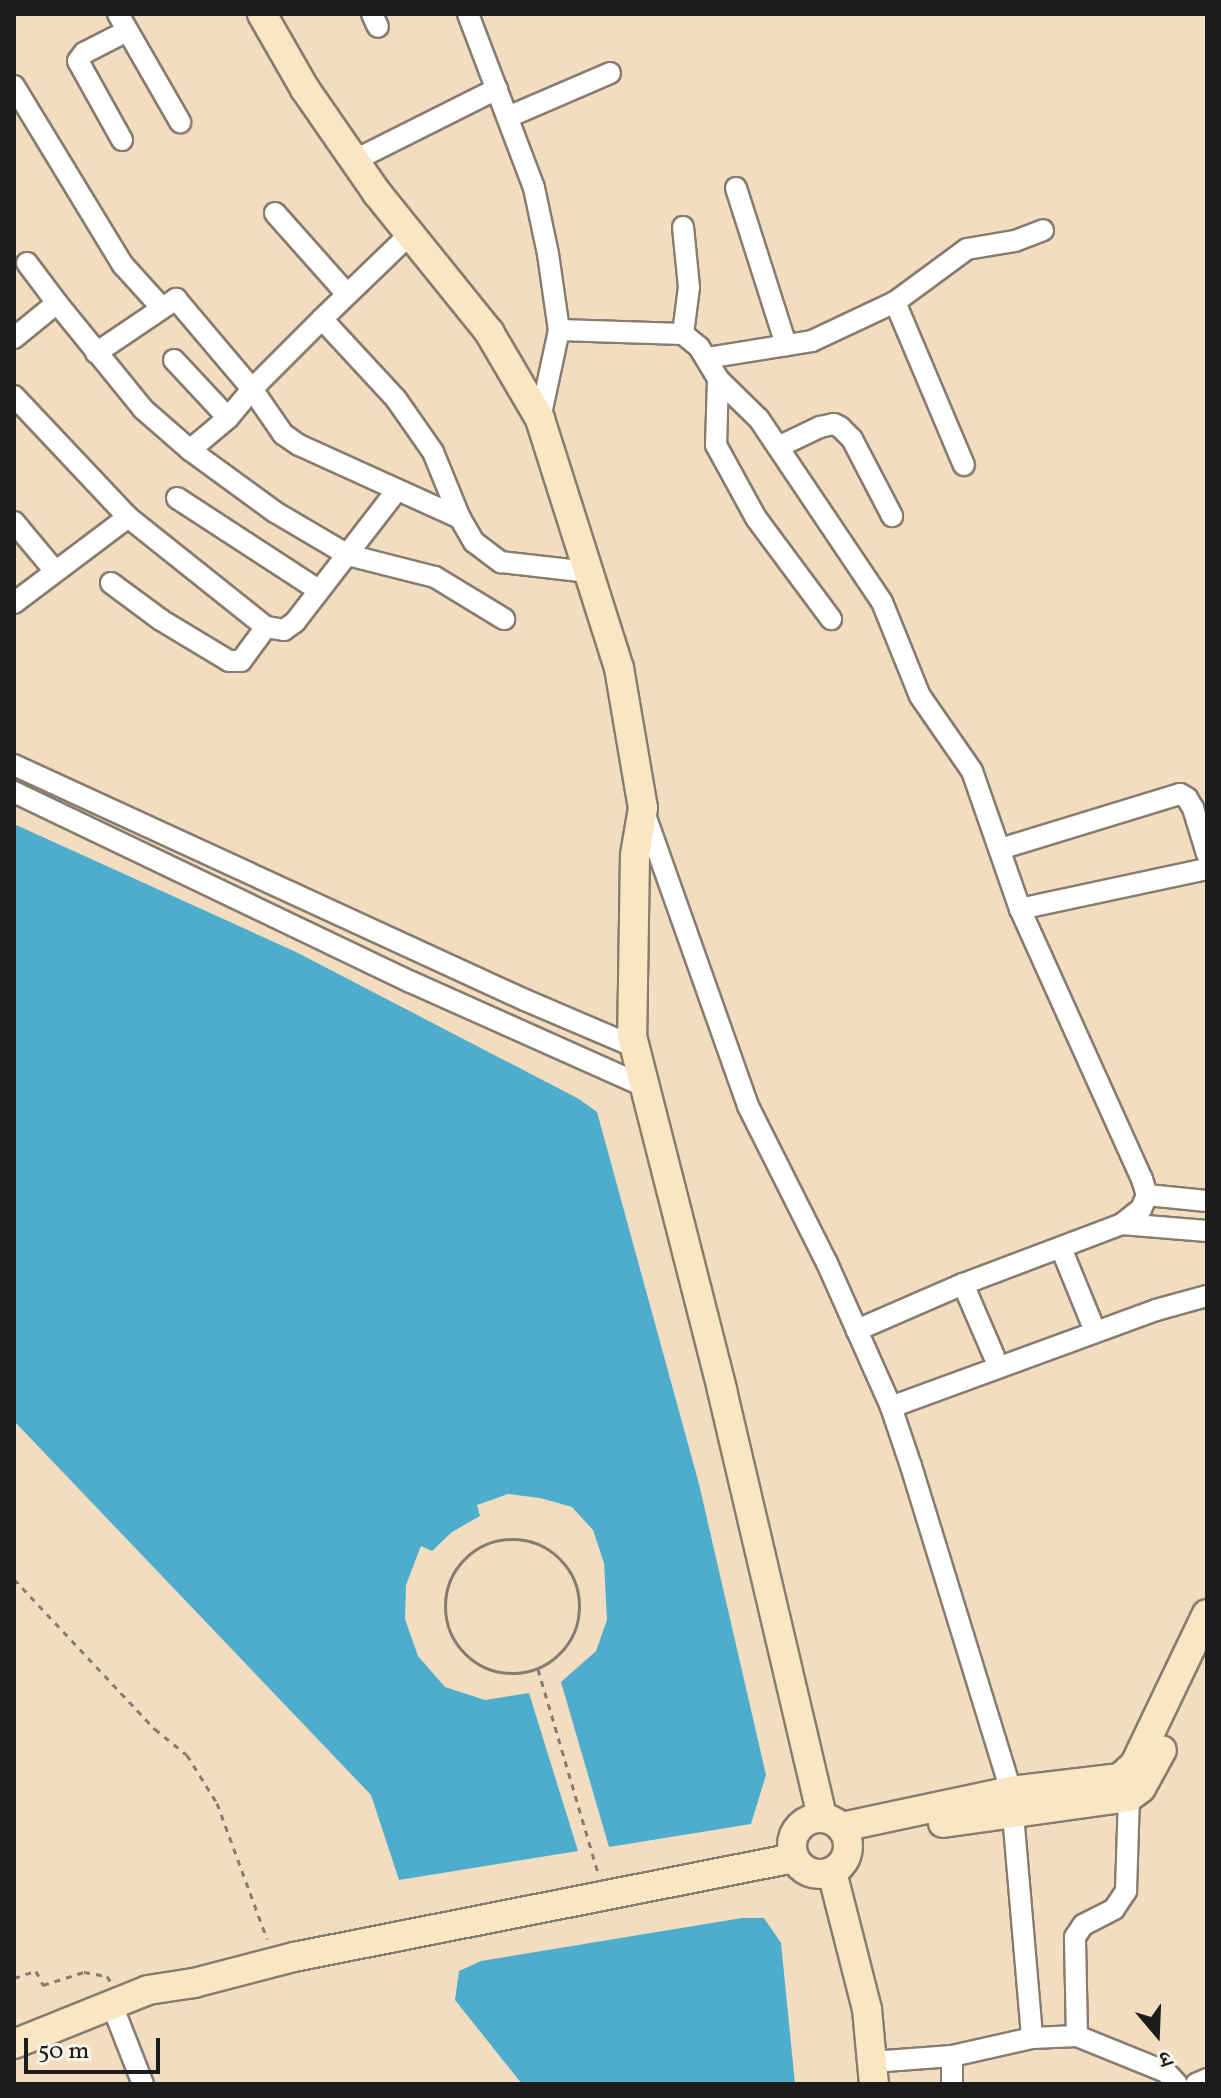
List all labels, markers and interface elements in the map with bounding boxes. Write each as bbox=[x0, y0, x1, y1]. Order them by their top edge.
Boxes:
north arrow bbox=[1117, 1994, 1197, 2074]
scale bar bbox=[28, 2022, 164, 2072]
text: 50 m bbox=[38, 2035, 90, 2069]
text: उ bbox=[1155, 2041, 1175, 2074]

